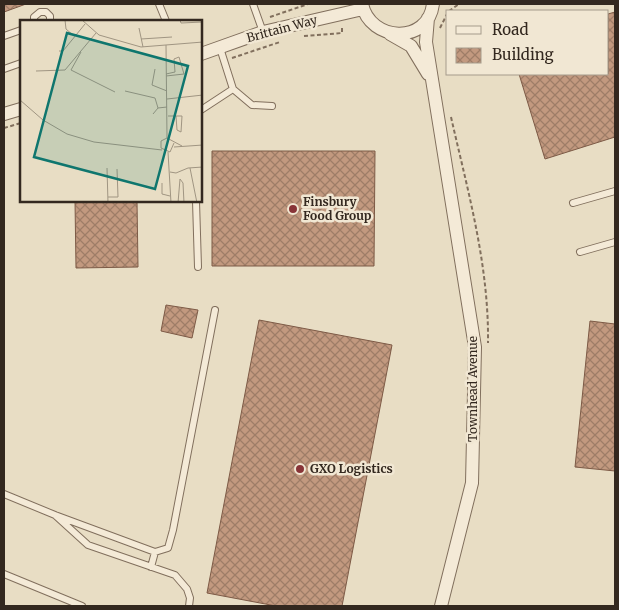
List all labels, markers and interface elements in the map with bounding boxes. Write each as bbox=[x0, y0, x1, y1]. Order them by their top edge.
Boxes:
legend bbox=[446, 10, 609, 75]
street label: Brittain Way bbox=[245, 12, 319, 45]
inset map bbox=[20, 20, 202, 202]
text: Road bbox=[492, 20, 528, 39]
text: Building bbox=[492, 45, 554, 64]
place label: Finsbury Food Group bbox=[303, 194, 372, 223]
marker: Finsbury Food Group bbox=[287, 203, 299, 215]
street label: Townhead Avenue bbox=[465, 336, 480, 442]
place label: GXO Logistics bbox=[310, 461, 393, 476]
marker: GXO Logistics bbox=[294, 463, 306, 475]

